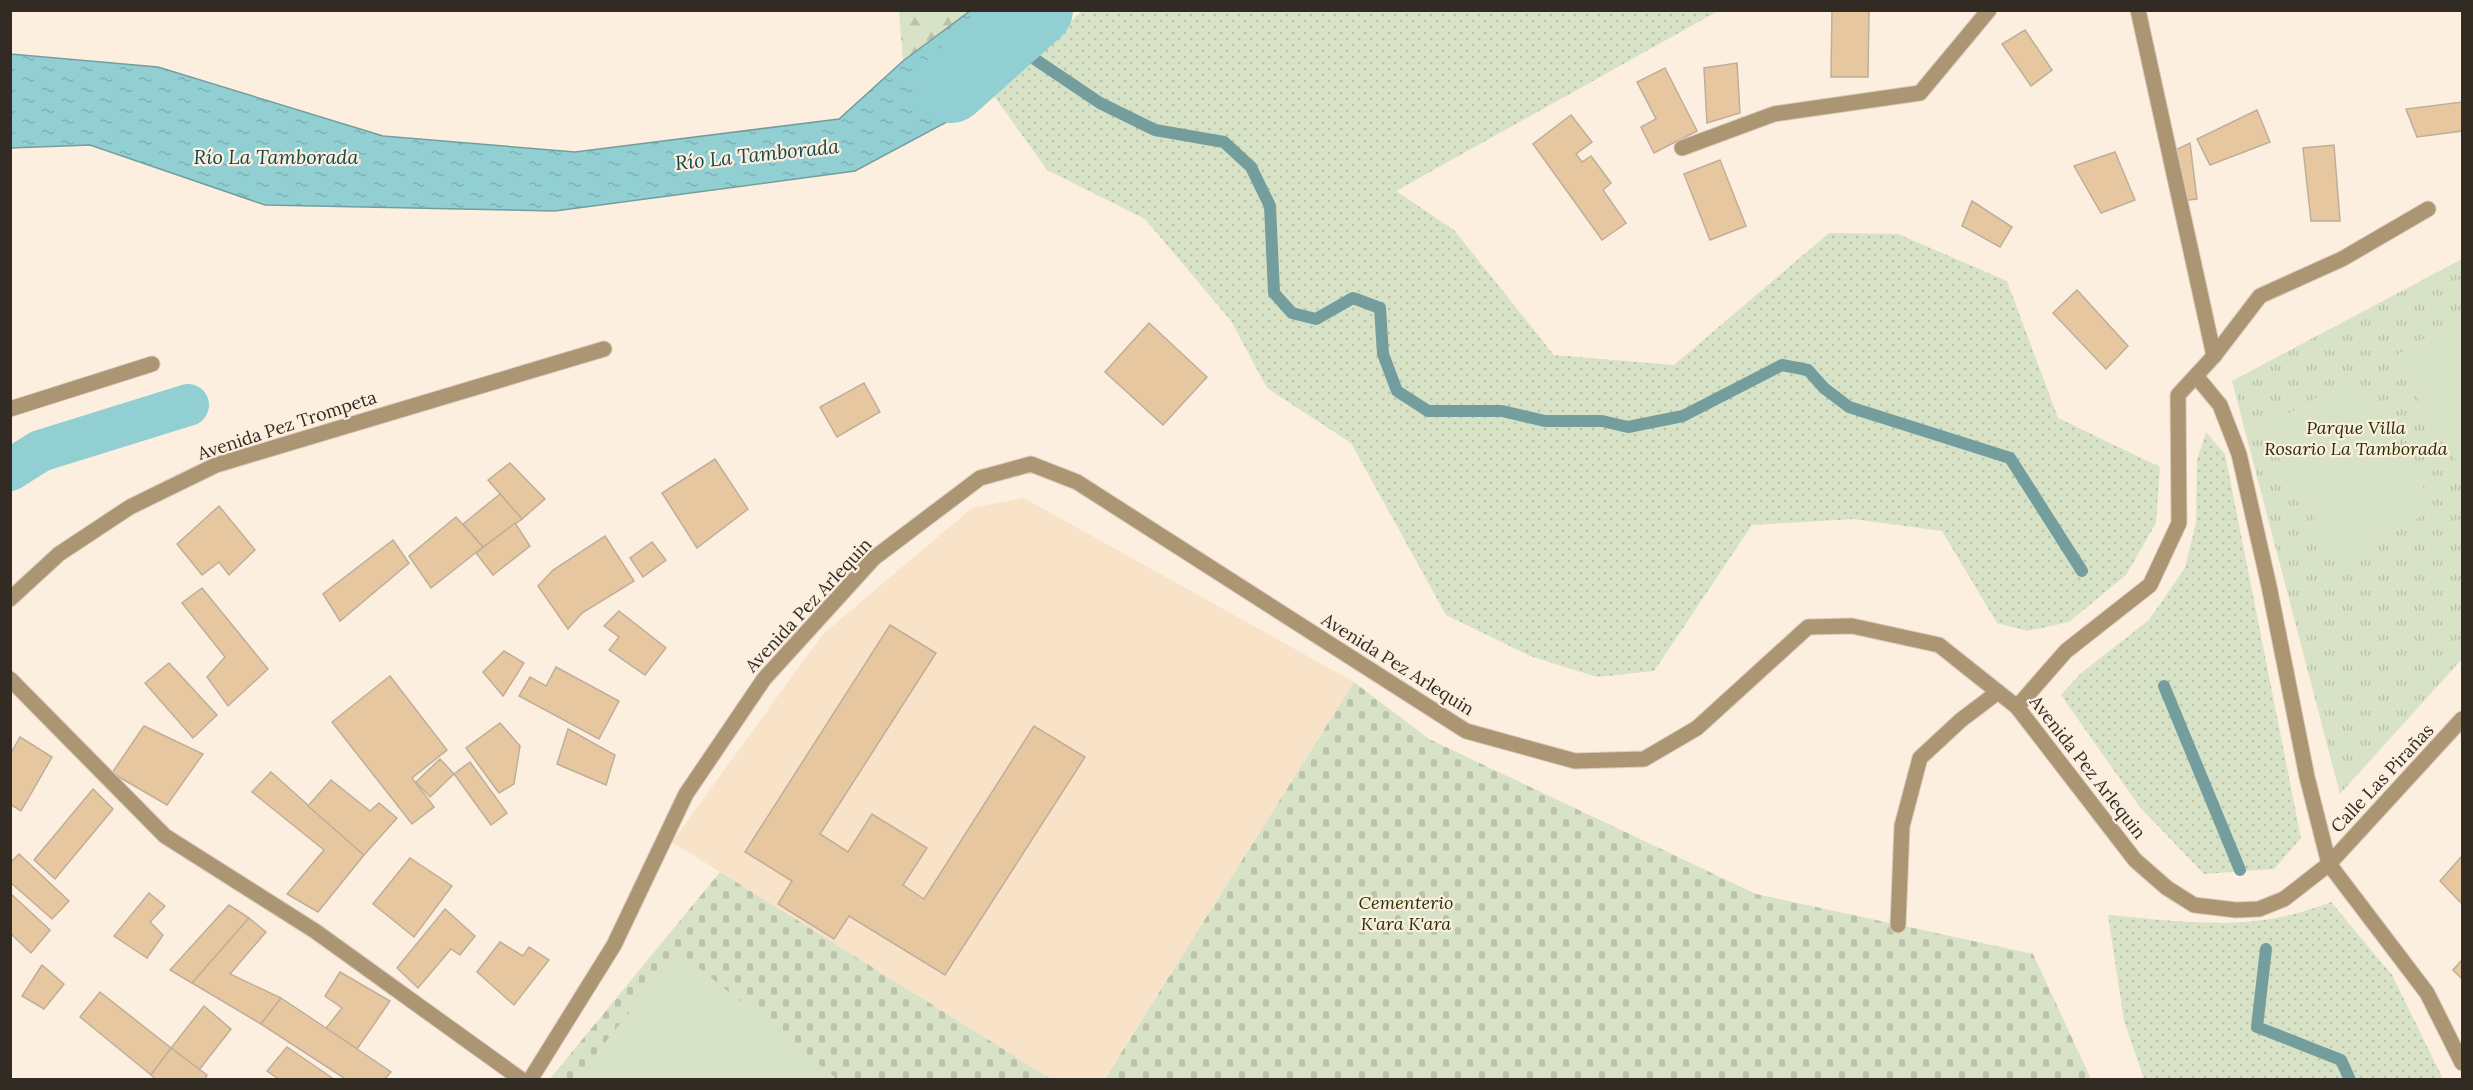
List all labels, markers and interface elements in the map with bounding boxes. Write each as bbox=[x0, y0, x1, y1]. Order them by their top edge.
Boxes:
water label: Río La Tamborada bbox=[674, 133, 840, 175]
water label: Río La Tamborada bbox=[194, 144, 358, 169]
street label: Avenida Pez Trompeta bbox=[194, 385, 379, 465]
park label: Parque Villa Rosario La Tamborada bbox=[2264, 416, 2448, 460]
street label: Avenida Pez Arlequin bbox=[739, 533, 876, 678]
street label: Avenida Pez Arlequin bbox=[1317, 607, 1479, 720]
street label: Avenida Pez Arlequin bbox=[2024, 690, 2151, 843]
street label: Calle Las Pirañas bbox=[2326, 719, 2438, 837]
park label: Cementerio K'ara K'ara bbox=[1359, 891, 1453, 935]

